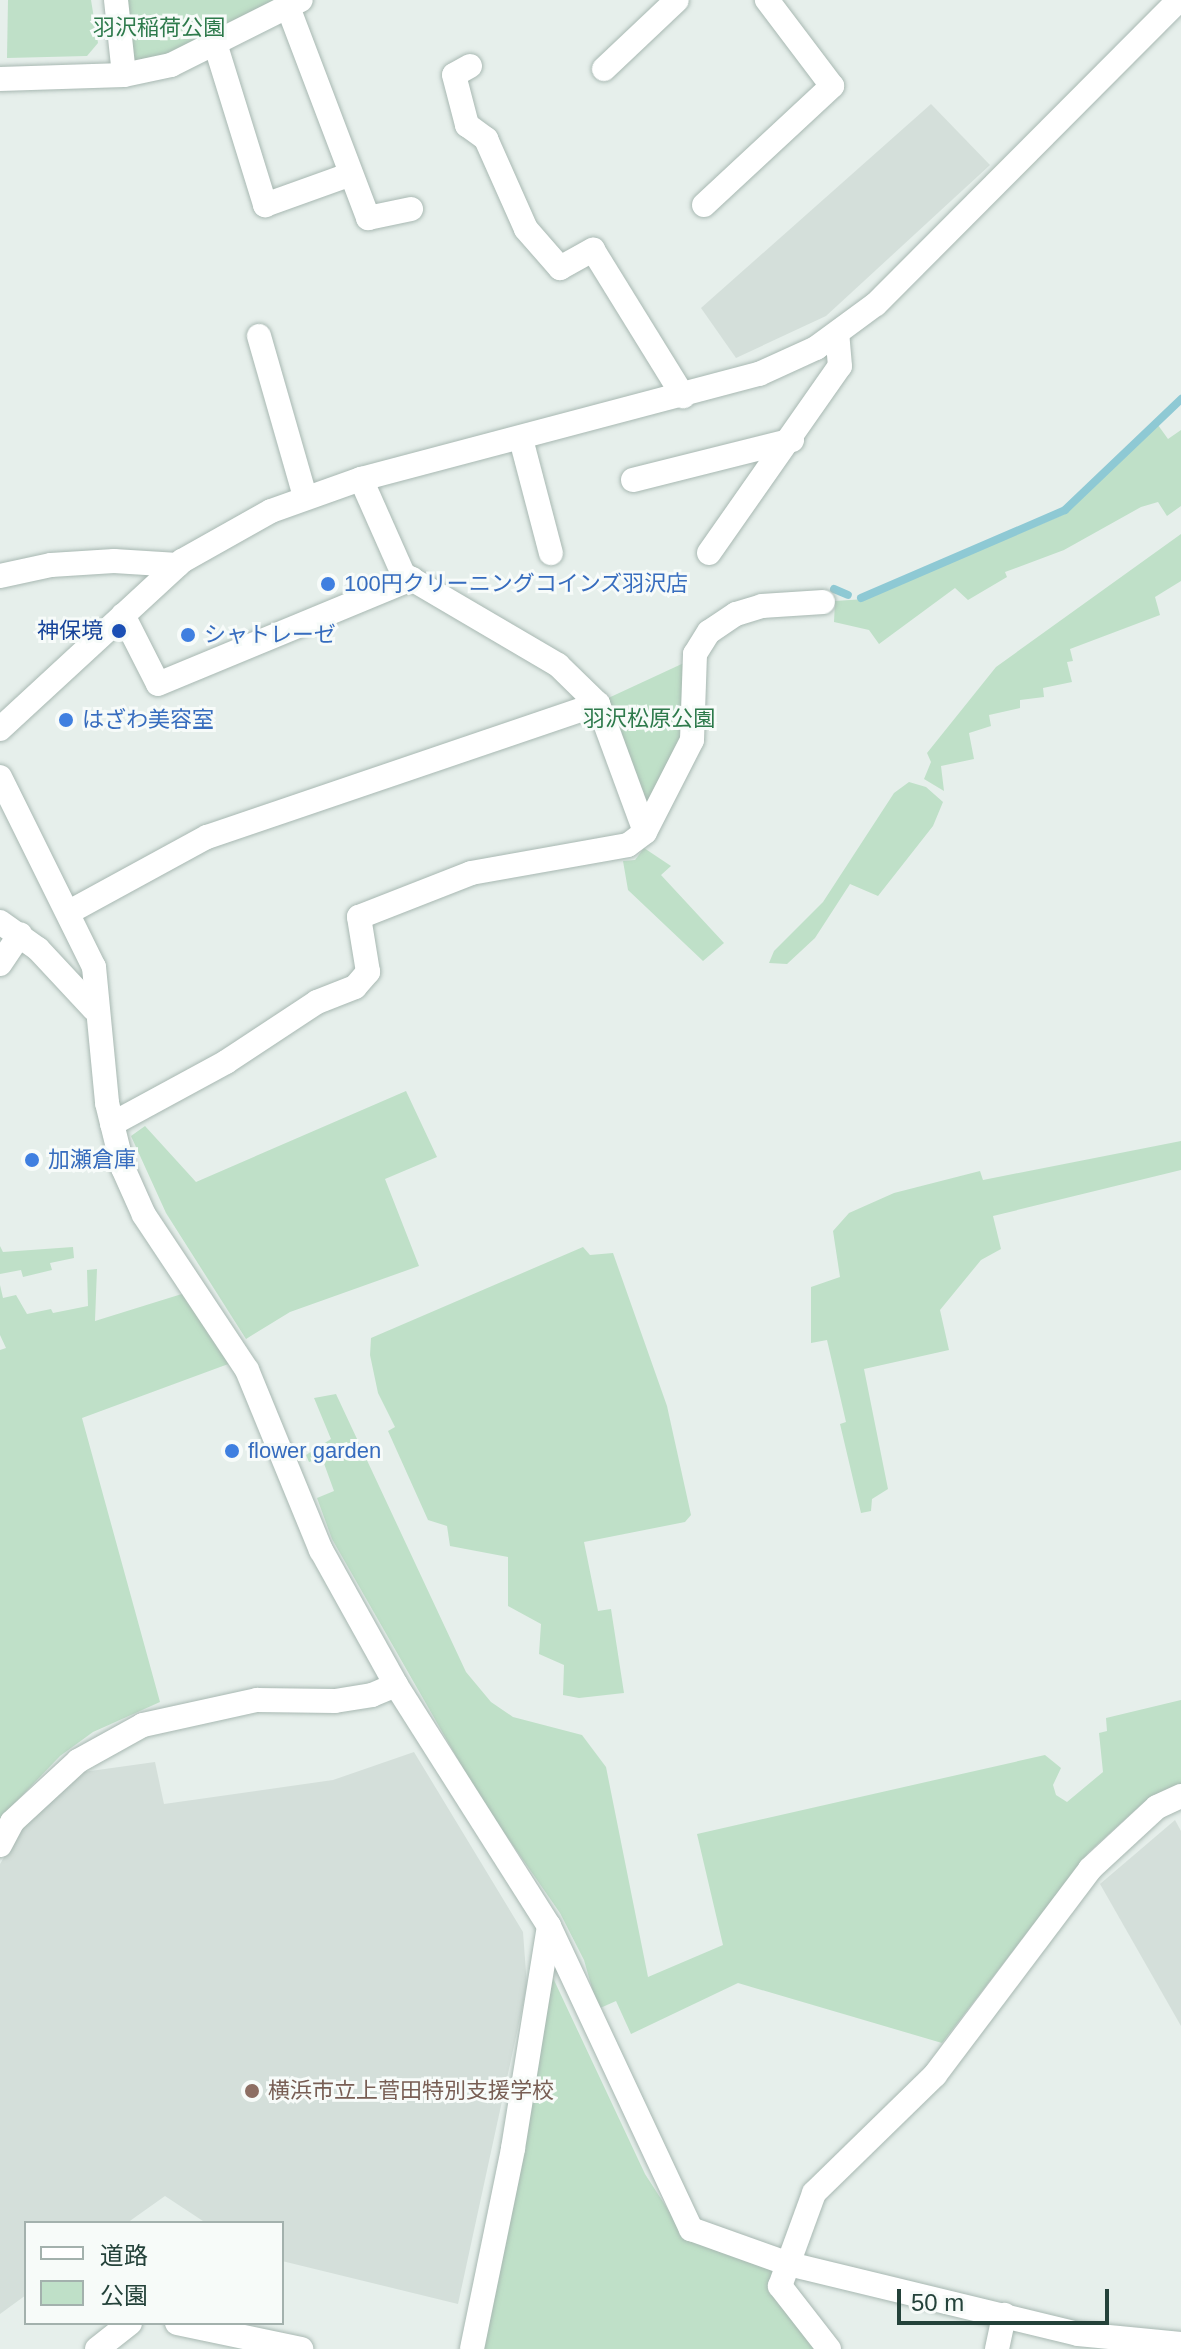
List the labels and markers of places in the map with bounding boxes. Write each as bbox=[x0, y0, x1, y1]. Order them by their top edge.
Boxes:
place label: 100円クリーニングコインズ羽沢店 bbox=[344, 571, 689, 597]
marker: 100円クリーニングコインズ羽沢店 bbox=[319, 575, 337, 593]
place label: 神保境 bbox=[37, 618, 103, 644]
marker: 神保境 bbox=[110, 622, 128, 640]
place label: シャトレーゼ bbox=[204, 622, 336, 648]
marker: シャトレーゼ bbox=[179, 626, 197, 644]
place label: はざわ美容室 bbox=[82, 707, 214, 733]
marker: はざわ美容室 bbox=[57, 711, 75, 729]
place label: 加瀬倉庫 bbox=[48, 1147, 136, 1173]
marker: 加瀬倉庫 bbox=[23, 1151, 41, 1169]
place label: flower garden bbox=[248, 1438, 381, 1464]
marker: flower garden bbox=[223, 1442, 241, 1460]
place label: 横浜市立上菅田特別支援学校 bbox=[268, 2078, 554, 2104]
marker: 横浜市立上菅田特別支援学校 bbox=[243, 2082, 261, 2100]

